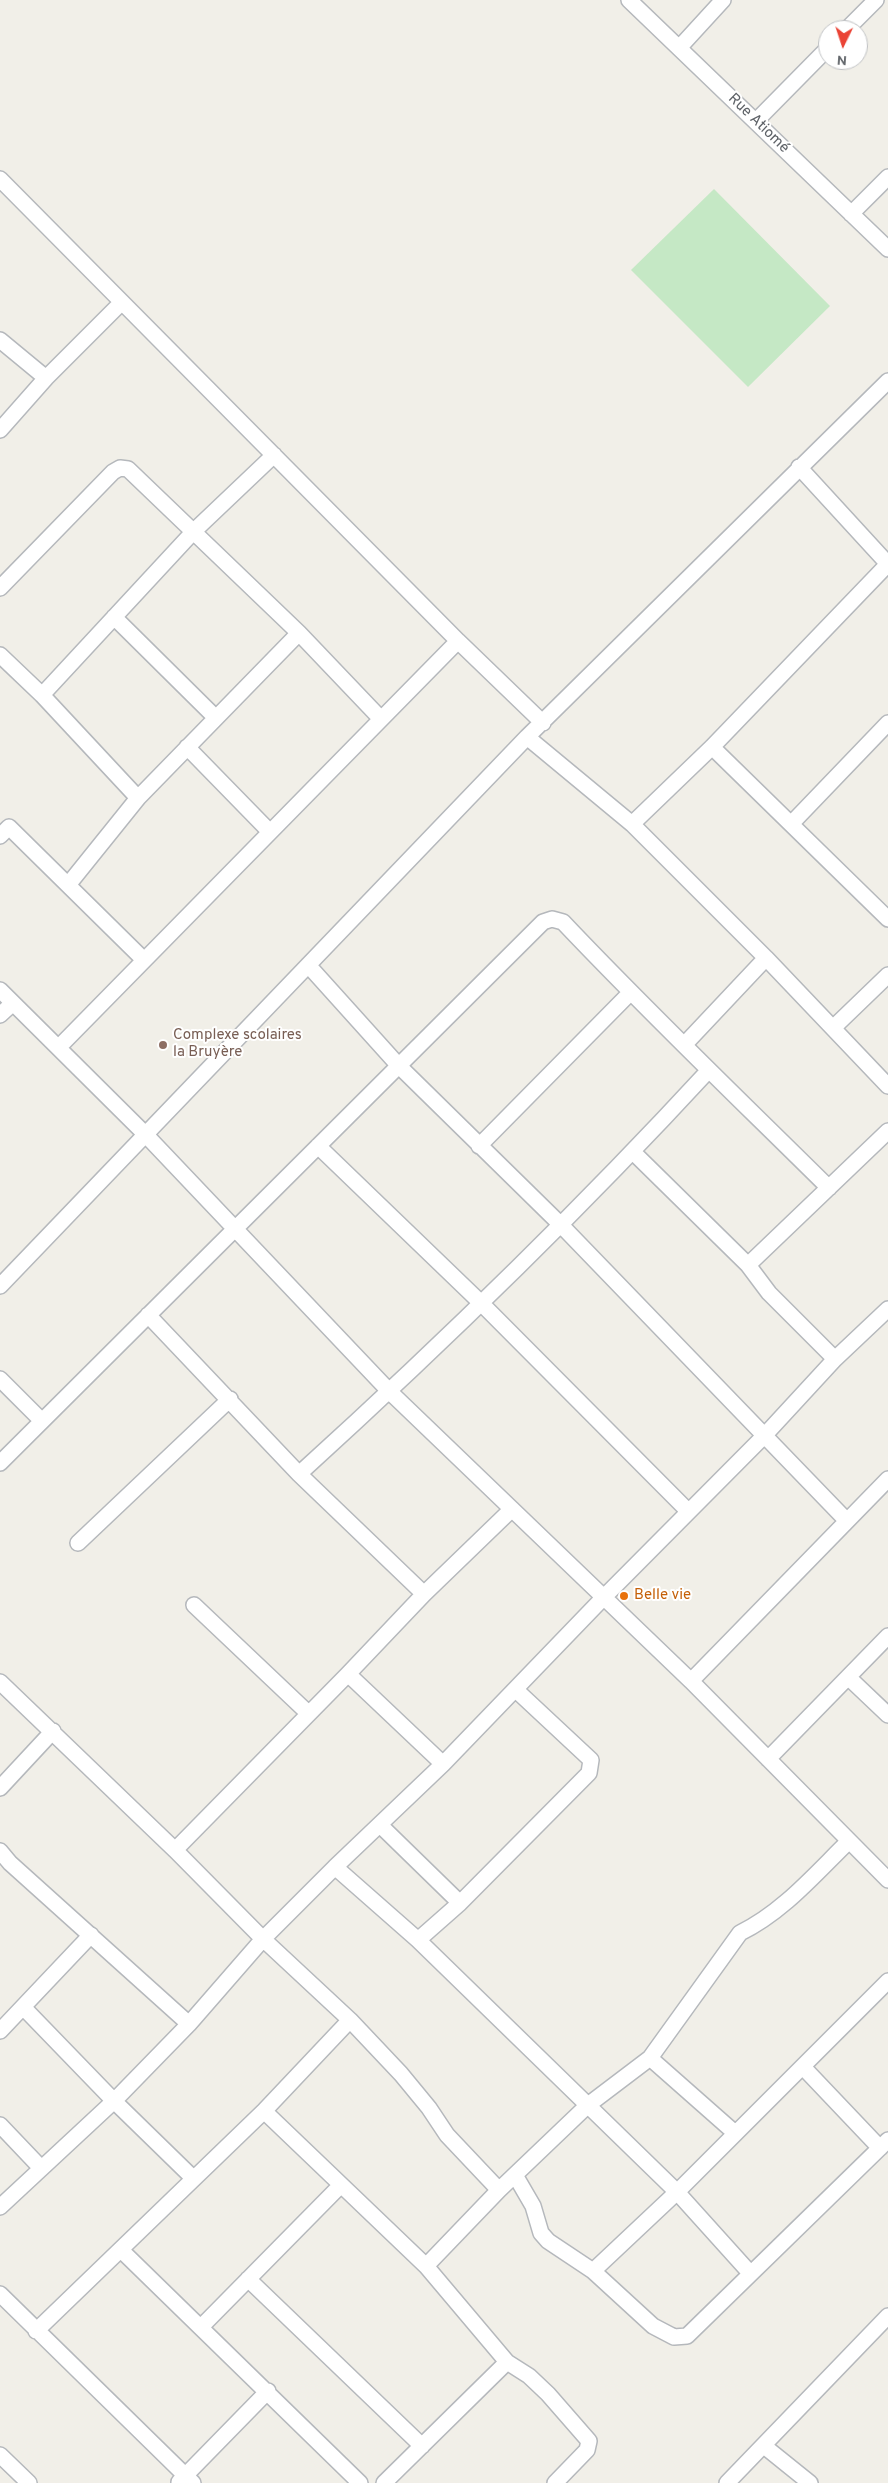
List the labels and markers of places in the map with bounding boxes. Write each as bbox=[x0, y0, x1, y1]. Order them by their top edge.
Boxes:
place label: Complexe scolaires la Bruyère bbox=[173, 1027, 302, 1062]
marker: Complexe scolaires la Bruyère bbox=[157, 1039, 169, 1051]
place label: Belle vie bbox=[634, 1587, 691, 1605]
marker: Belle vie bbox=[618, 1590, 630, 1602]

